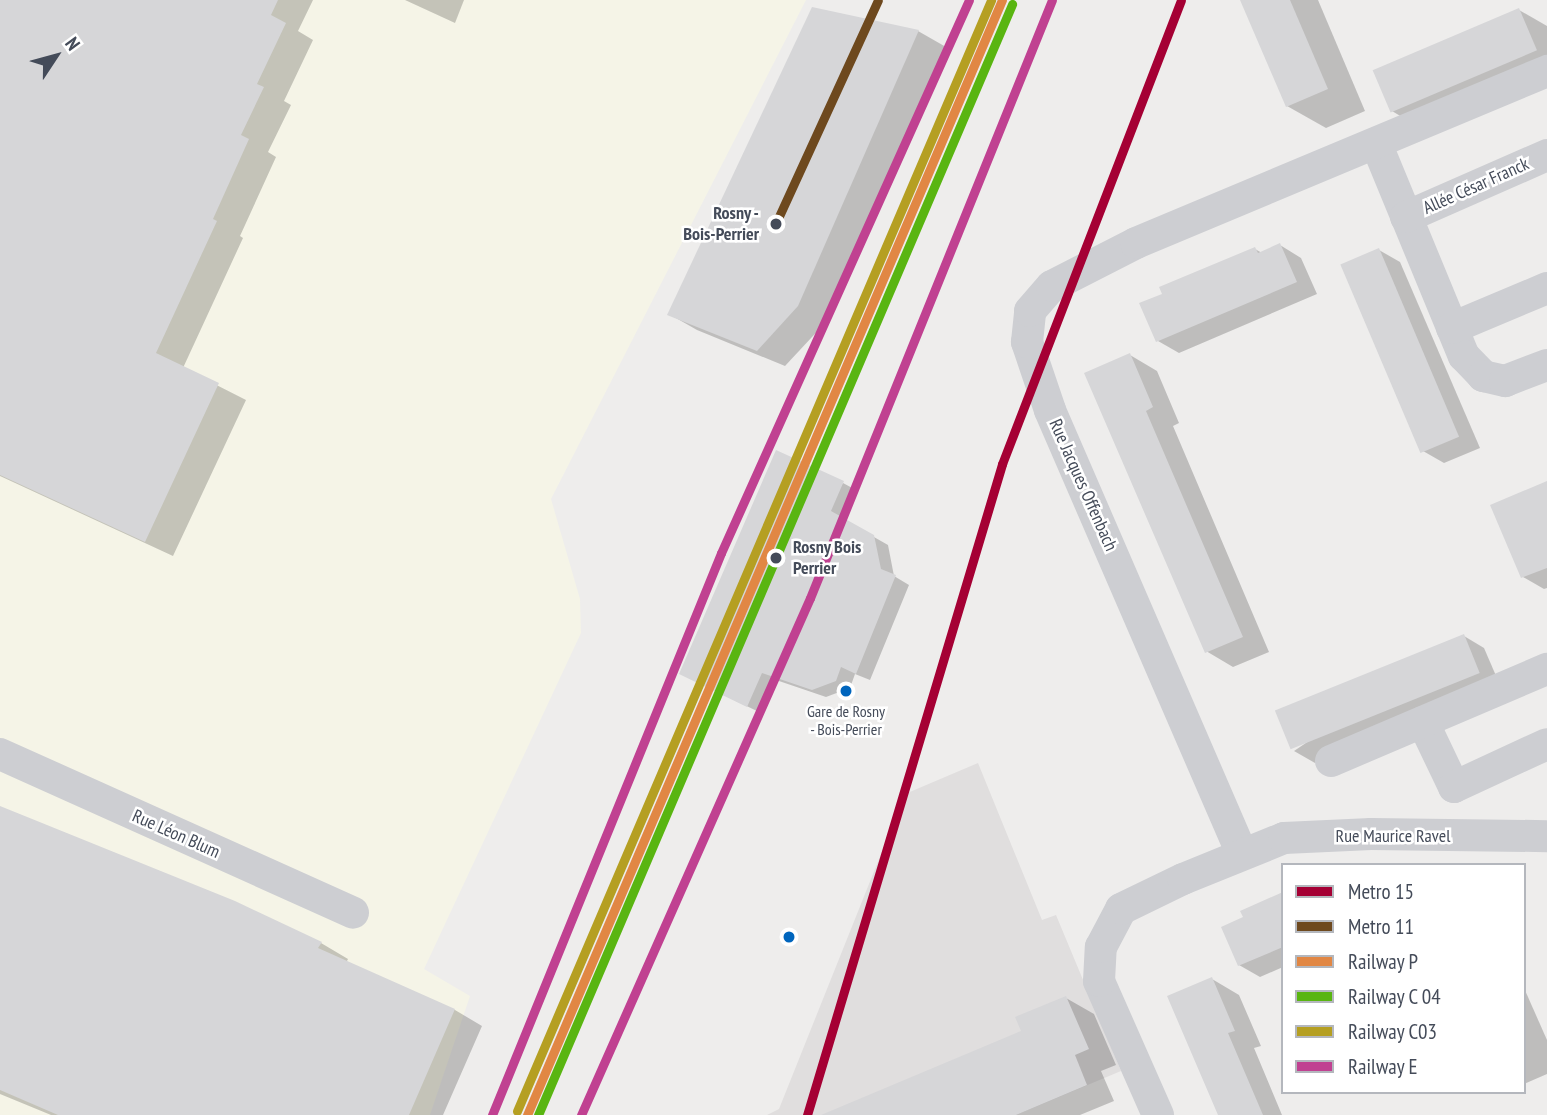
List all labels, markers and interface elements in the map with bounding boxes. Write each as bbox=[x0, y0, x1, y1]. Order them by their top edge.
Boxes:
north arrow bbox=[21, 21, 91, 91]
text: N bbox=[60, 32, 86, 55]
street label: Allée César Franck bbox=[1420, 153, 1532, 219]
place label: Rosny - Bois-Perrier bbox=[683, 203, 759, 246]
marker: Rosny - Bois-Perrier bbox=[765, 213, 787, 235]
street label: Rue Jacques Offenbach bbox=[1044, 416, 1122, 554]
place label: Rosny Bois Perrier bbox=[793, 537, 862, 580]
marker: Rosny Bois Perrier bbox=[765, 547, 787, 569]
marker: Gare de Rosny - Bois-Perrier bbox=[839, 684, 853, 698]
place label: Gare de Rosny - Bois-Perrier bbox=[807, 701, 885, 739]
street label: Rue Léon Blum bbox=[129, 805, 223, 863]
street label: Rue Maurice Ravel bbox=[1336, 825, 1450, 847]
legend bbox=[1281, 863, 1526, 1094]
text: Metro 15 bbox=[1348, 878, 1414, 905]
text: Metro 11 bbox=[1348, 913, 1414, 940]
unlabelled marker bbox=[782, 930, 796, 944]
text: Railway P bbox=[1348, 948, 1418, 975]
text: Railway C 04 bbox=[1348, 983, 1441, 1010]
text: Railway C03 bbox=[1348, 1018, 1437, 1045]
text: Railway E bbox=[1348, 1053, 1417, 1080]

